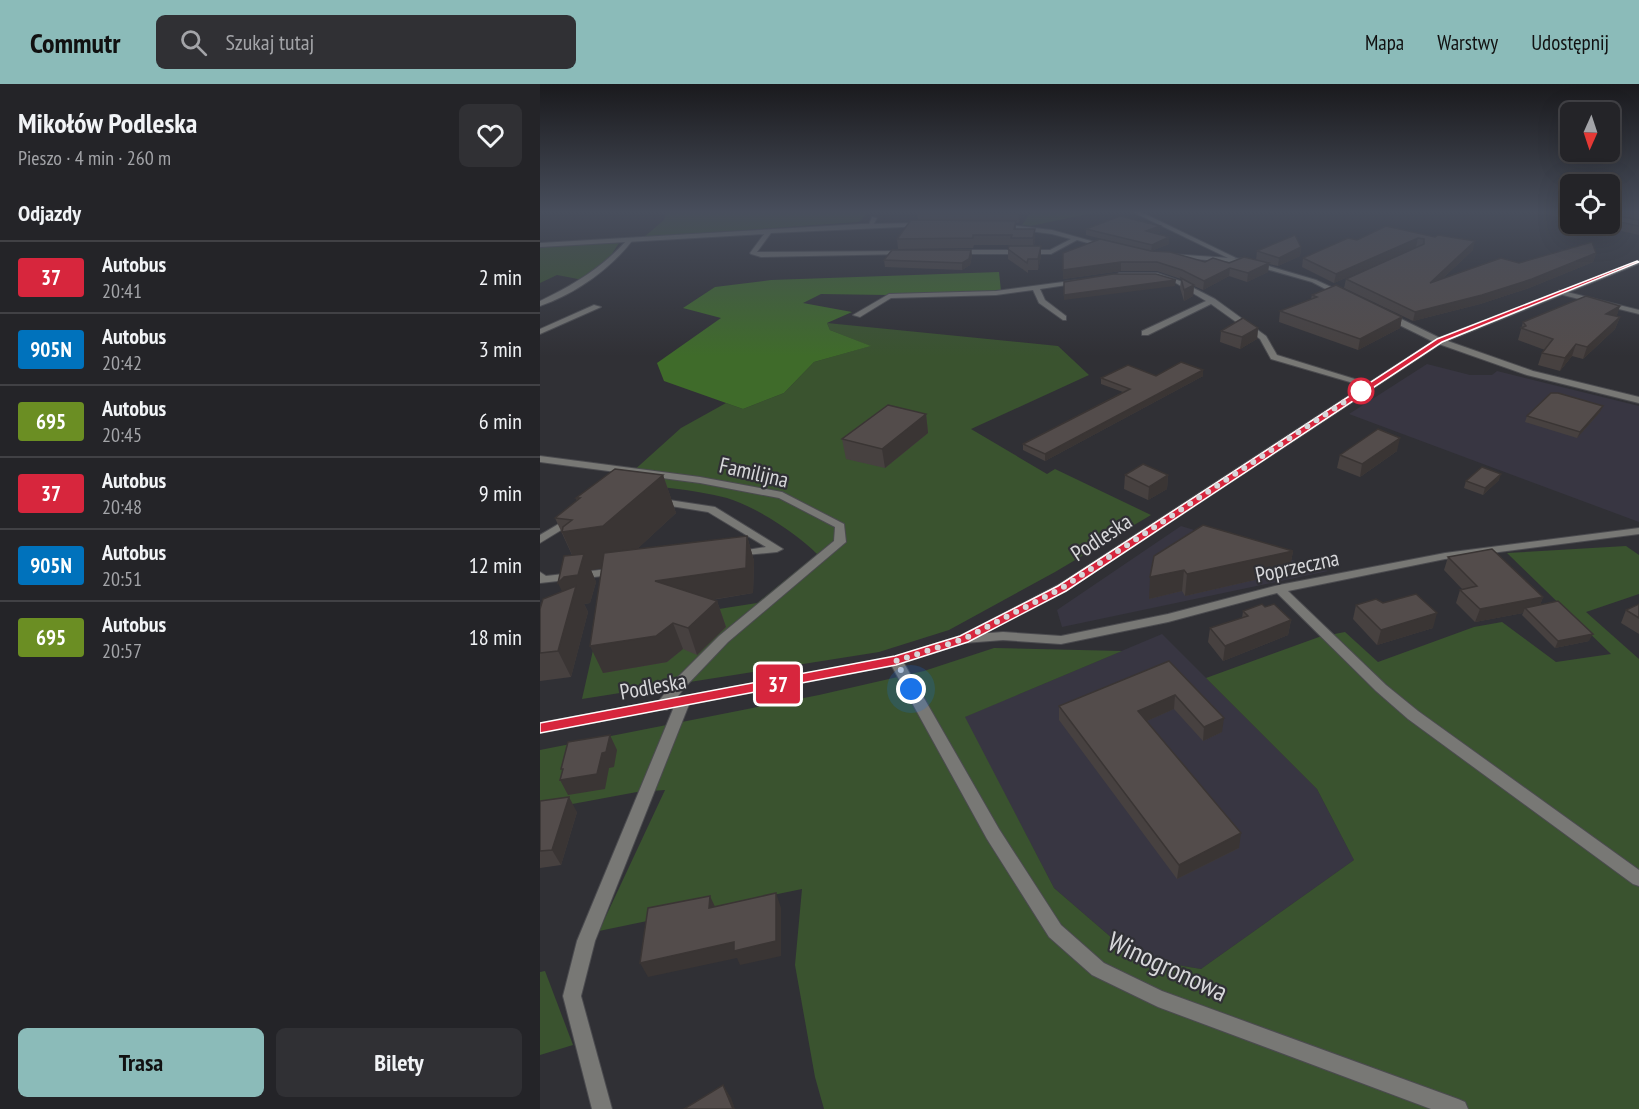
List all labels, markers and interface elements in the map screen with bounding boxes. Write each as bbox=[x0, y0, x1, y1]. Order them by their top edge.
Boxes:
search box bbox=[156, 15, 576, 69]
text: Commutr bbox=[30, 24, 120, 61]
icon: search bbox=[177, 26, 210, 59]
text: Szukaj tutaj bbox=[225, 28, 314, 56]
text: Mapa bbox=[1365, 29, 1404, 56]
text: Warstwy bbox=[1437, 29, 1498, 56]
text: Udostępnij bbox=[1531, 29, 1609, 56]
north arrow bbox=[1560, 102, 1620, 162]
map controls bbox=[1560, 102, 1620, 234]
text: Mikołów Podleska bbox=[18, 104, 197, 141]
button: heart bbox=[459, 104, 522, 167]
text: Pieszo · 4 min · 260 m bbox=[18, 145, 171, 171]
button: locate bbox=[1560, 174, 1620, 234]
text: Odjazdy bbox=[18, 199, 81, 227]
text: Autobus bbox=[102, 250, 166, 278]
text: 2 min bbox=[479, 263, 522, 291]
text: 37 bbox=[41, 264, 61, 291]
text: 20:41 bbox=[102, 278, 142, 304]
text: Autobus bbox=[102, 322, 166, 350]
text: 3 min bbox=[479, 335, 522, 363]
text: 905N bbox=[30, 336, 72, 363]
text: 20:42 bbox=[102, 350, 142, 376]
unlabelled marker bbox=[1348, 378, 1374, 404]
text: Autobus bbox=[102, 394, 166, 422]
text: 6 min bbox=[479, 407, 522, 435]
text: 695 bbox=[36, 408, 66, 435]
text: 20:45 bbox=[102, 422, 142, 448]
street label: Familijna bbox=[717, 450, 791, 494]
text: Autobus bbox=[102, 466, 166, 494]
text: 9 min bbox=[479, 479, 522, 507]
text: 37 bbox=[41, 480, 61, 507]
text: 20:48 bbox=[102, 494, 142, 520]
street label: Podleska bbox=[1065, 507, 1137, 567]
text: Autobus bbox=[102, 538, 166, 566]
street label: Poprzeczna bbox=[1253, 543, 1341, 589]
text: 12 min bbox=[469, 551, 522, 579]
text: 905N bbox=[30, 552, 72, 579]
text: 20:51 bbox=[102, 566, 142, 592]
text: Autobus bbox=[102, 610, 166, 638]
text: 18 min bbox=[469, 623, 522, 651]
text: 695 bbox=[36, 624, 66, 651]
text: 20:57 bbox=[102, 638, 142, 664]
line badge: 37 bbox=[751, 664, 805, 704]
street label: Podleska bbox=[617, 666, 689, 706]
text: 37 bbox=[768, 671, 788, 698]
your location bbox=[896, 674, 926, 704]
street label: Winogronowa bbox=[1103, 923, 1233, 1009]
button: Trasa bbox=[18, 1028, 264, 1097]
button: Bilety bbox=[276, 1028, 522, 1097]

